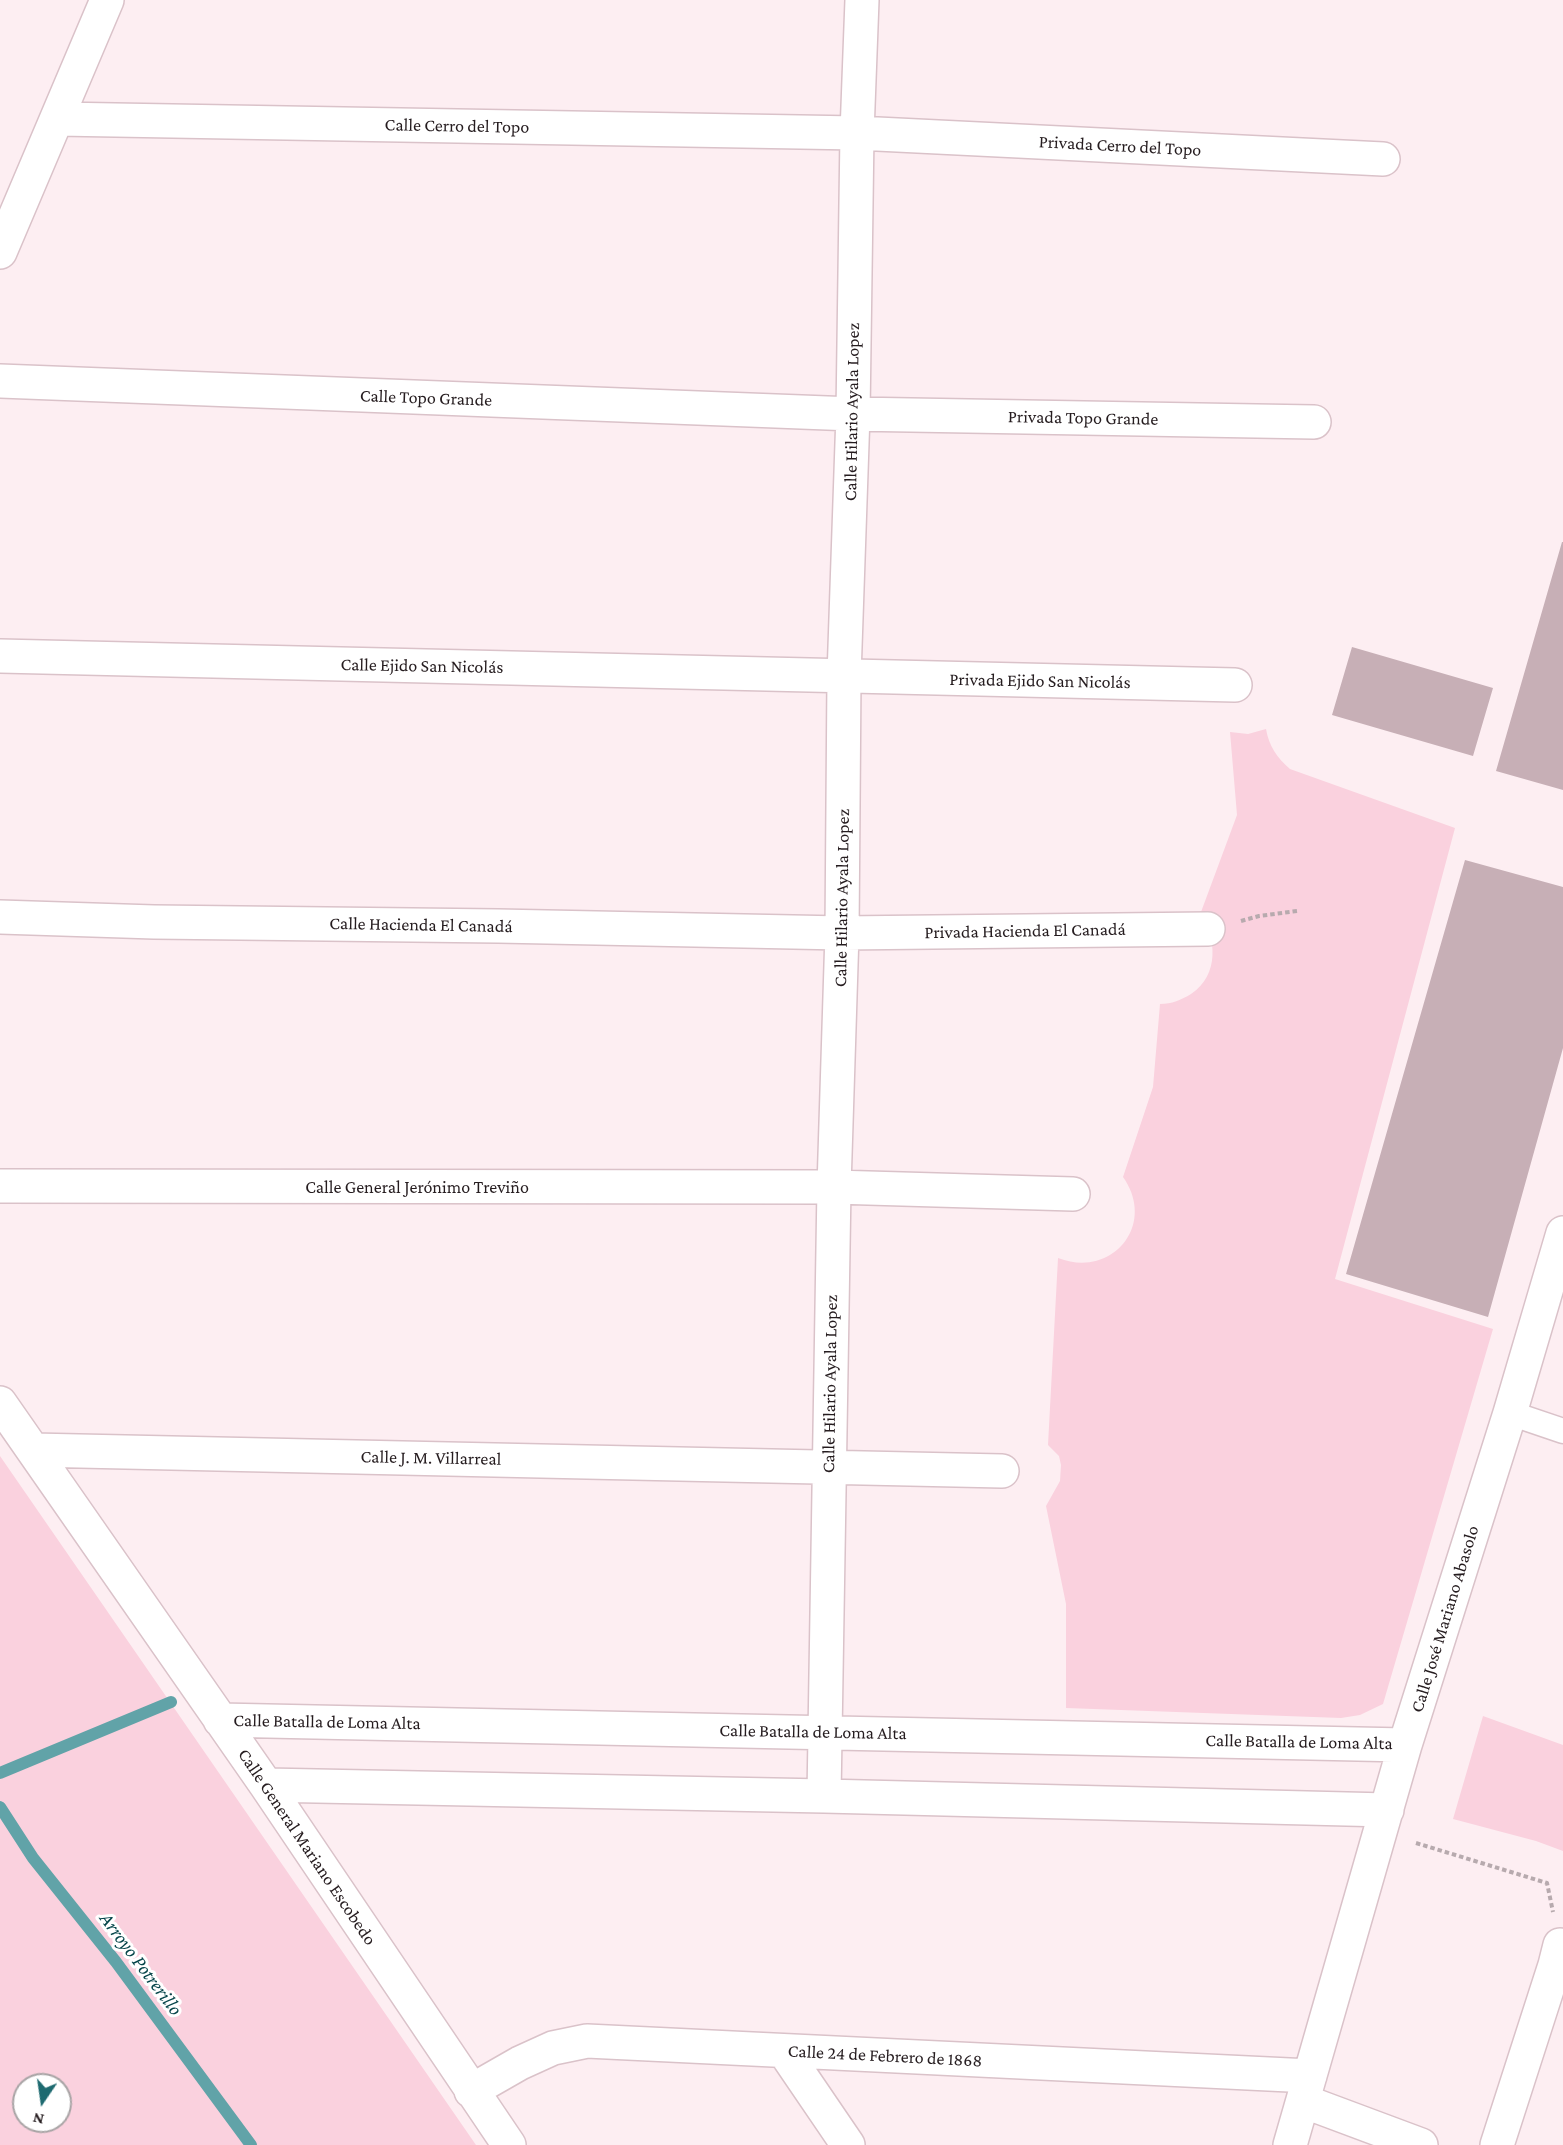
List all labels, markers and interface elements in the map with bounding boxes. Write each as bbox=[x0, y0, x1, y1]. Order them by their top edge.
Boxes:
street label: Calle Cerro del Topo bbox=[385, 114, 529, 138]
street label: Privada Cerro del Topo bbox=[1038, 131, 1202, 161]
street label: Calle Hilario Ayala Lopez bbox=[840, 323, 864, 501]
street label: Calle Topo Grande bbox=[360, 385, 492, 411]
street label: Privada Topo Grande bbox=[1008, 406, 1158, 430]
street label: Calle Ejido San Nicolás bbox=[340, 654, 504, 678]
street label: Privada Ejido San Nicolás bbox=[949, 669, 1131, 693]
street label: Calle Hilario Ayala Lopez bbox=[830, 809, 854, 987]
street label: Calle Hacienda El Canadá bbox=[329, 913, 513, 937]
street label: Privada Hacienda El Canadá bbox=[924, 918, 1126, 944]
street label: Calle General Jerónimo Treviño bbox=[305, 1176, 529, 1198]
street label: Calle Hilario Ayala Lopez bbox=[818, 1295, 842, 1473]
street label: Calle J. M. Villarreal bbox=[360, 1446, 502, 1470]
street label: Calle José Mariano Abasolo bbox=[1406, 1523, 1484, 1715]
street label: Calle Batalla de Loma Alta bbox=[233, 1710, 421, 1734]
street label: Calle Batalla de Loma Alta bbox=[719, 1720, 907, 1744]
street label: Calle Batalla de Loma Alta bbox=[1205, 1730, 1393, 1754]
street label: Calle General Mariano Escobedo bbox=[233, 1745, 381, 1949]
water label: Arroyo Potrerillo bbox=[94, 1908, 188, 2020]
street label: Calle 24 de Febrero de 1868 bbox=[787, 2040, 983, 2072]
north arrow bbox=[12, 2073, 72, 2133]
text: N bbox=[31, 2110, 46, 2129]

